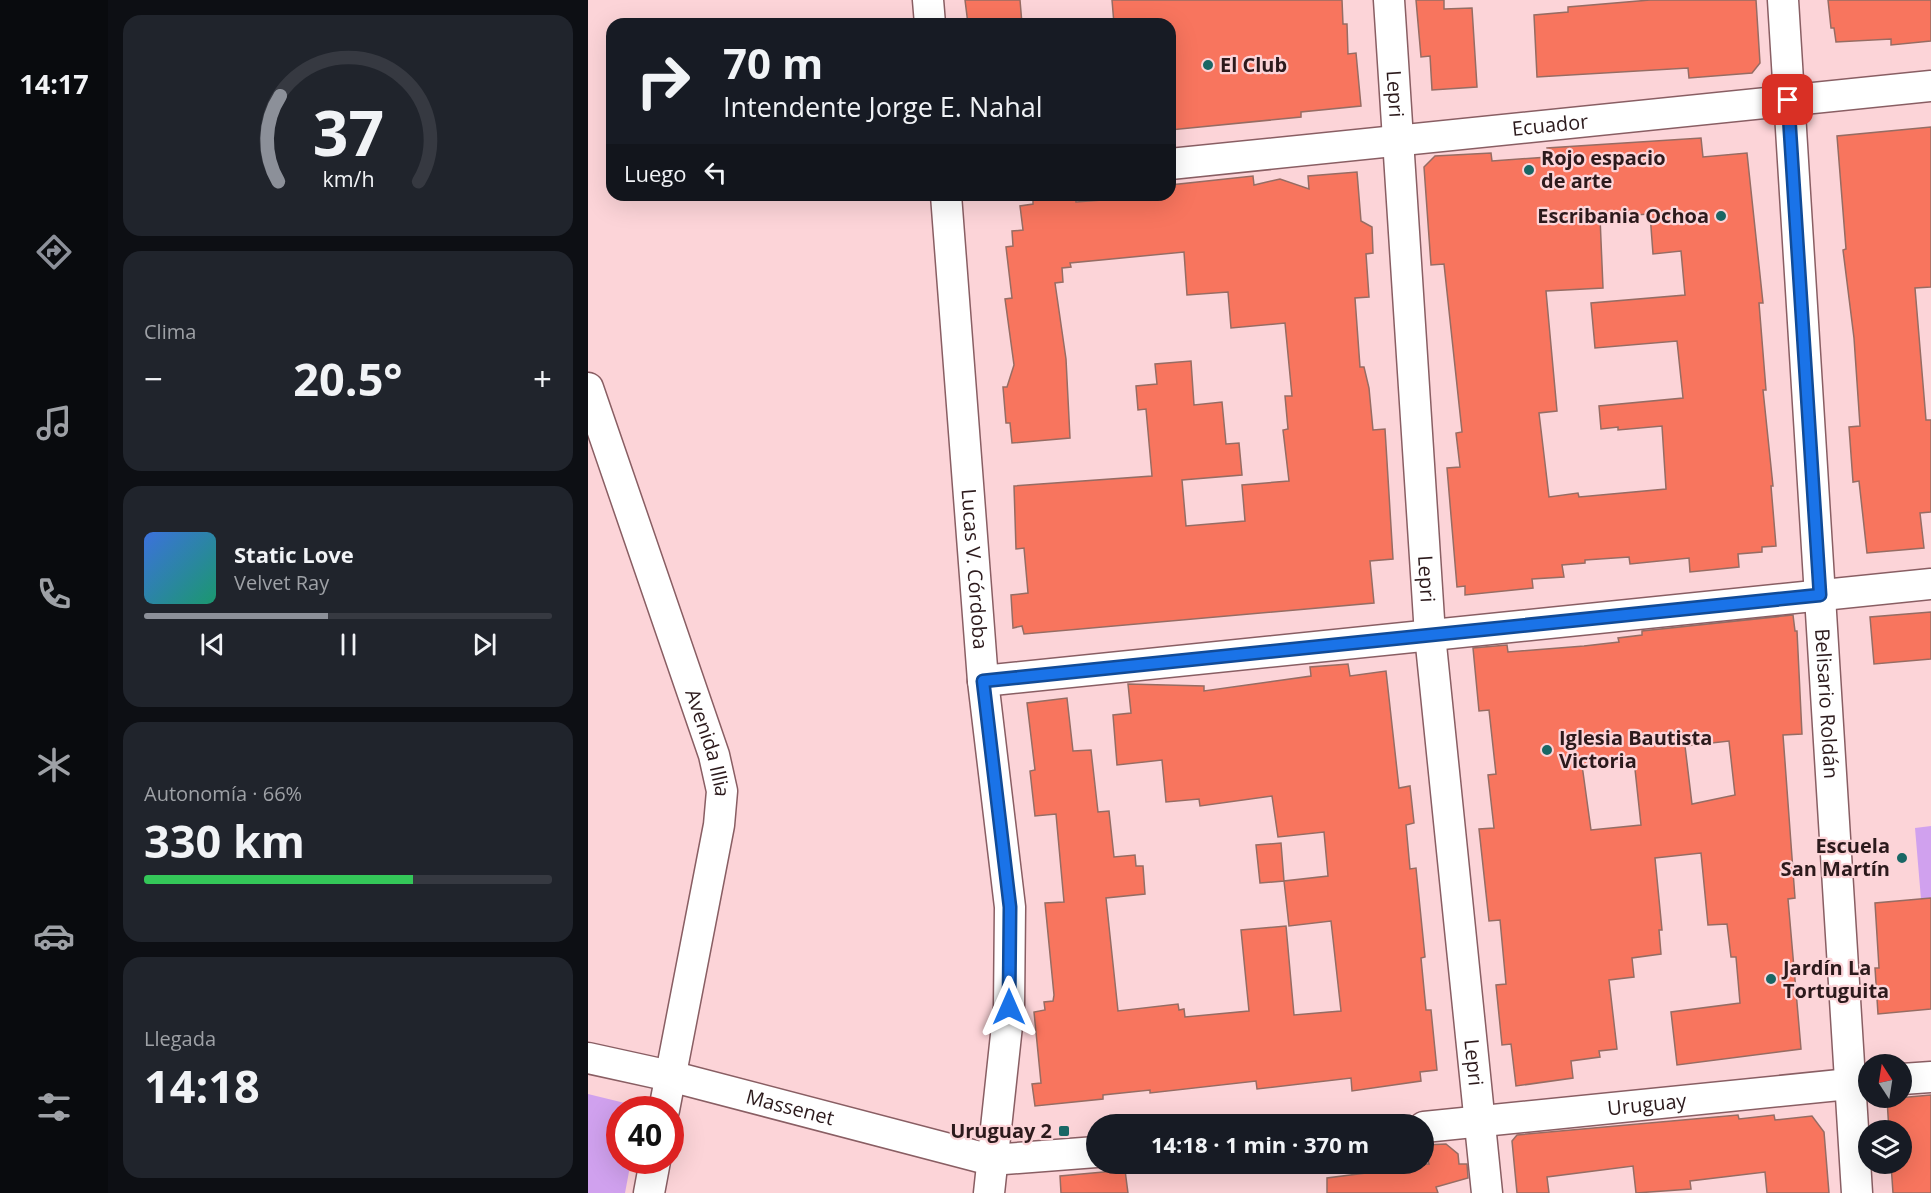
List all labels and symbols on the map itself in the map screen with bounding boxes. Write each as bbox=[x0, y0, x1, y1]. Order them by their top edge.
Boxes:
place label: El Club bbox=[1220, 51, 1287, 78]
marker: El Club bbox=[1201, 58, 1215, 72]
street label: Lepri bbox=[1381, 69, 1411, 118]
pin bbox=[1762, 74, 1813, 125]
street label: Ecuador bbox=[1510, 107, 1589, 142]
place label: Rojo espacio de arte bbox=[1541, 144, 1666, 194]
marker: Rojo espacio de arte bbox=[1522, 163, 1536, 177]
place label: Escribania Ochoa bbox=[1537, 202, 1709, 229]
marker: Escribania Ochoa bbox=[1714, 209, 1728, 223]
street label: Lucas V. Córdoba bbox=[955, 488, 995, 650]
street label: Lepri bbox=[1412, 554, 1442, 603]
street label: Belisario Roldán bbox=[1809, 628, 1845, 780]
street label: Avenida Illia bbox=[679, 685, 736, 798]
place label: Iglesia Bautista Victoria bbox=[1559, 724, 1712, 774]
marker: Iglesia Bautista Victoria bbox=[1540, 743, 1554, 757]
place label: Escuela San Martín bbox=[1781, 832, 1890, 882]
marker: Escuela San Martín bbox=[1895, 851, 1909, 865]
place label: Jardín La Tortuguita bbox=[1781, 954, 1889, 1004]
marker: Jardín La Tortuguita bbox=[1764, 972, 1778, 986]
position arrow bbox=[977, 975, 1041, 1039]
street label: Lepri bbox=[1458, 1038, 1490, 1087]
north arrow bbox=[1858, 1054, 1912, 1108]
street label: Massenet bbox=[743, 1082, 837, 1131]
street label: Uruguay bbox=[1606, 1086, 1689, 1121]
speed limit sign: 40 bbox=[606, 1096, 684, 1174]
place label: Uruguay 2 bbox=[950, 1117, 1052, 1144]
marker: Uruguay 2 bbox=[1057, 1124, 1071, 1138]

